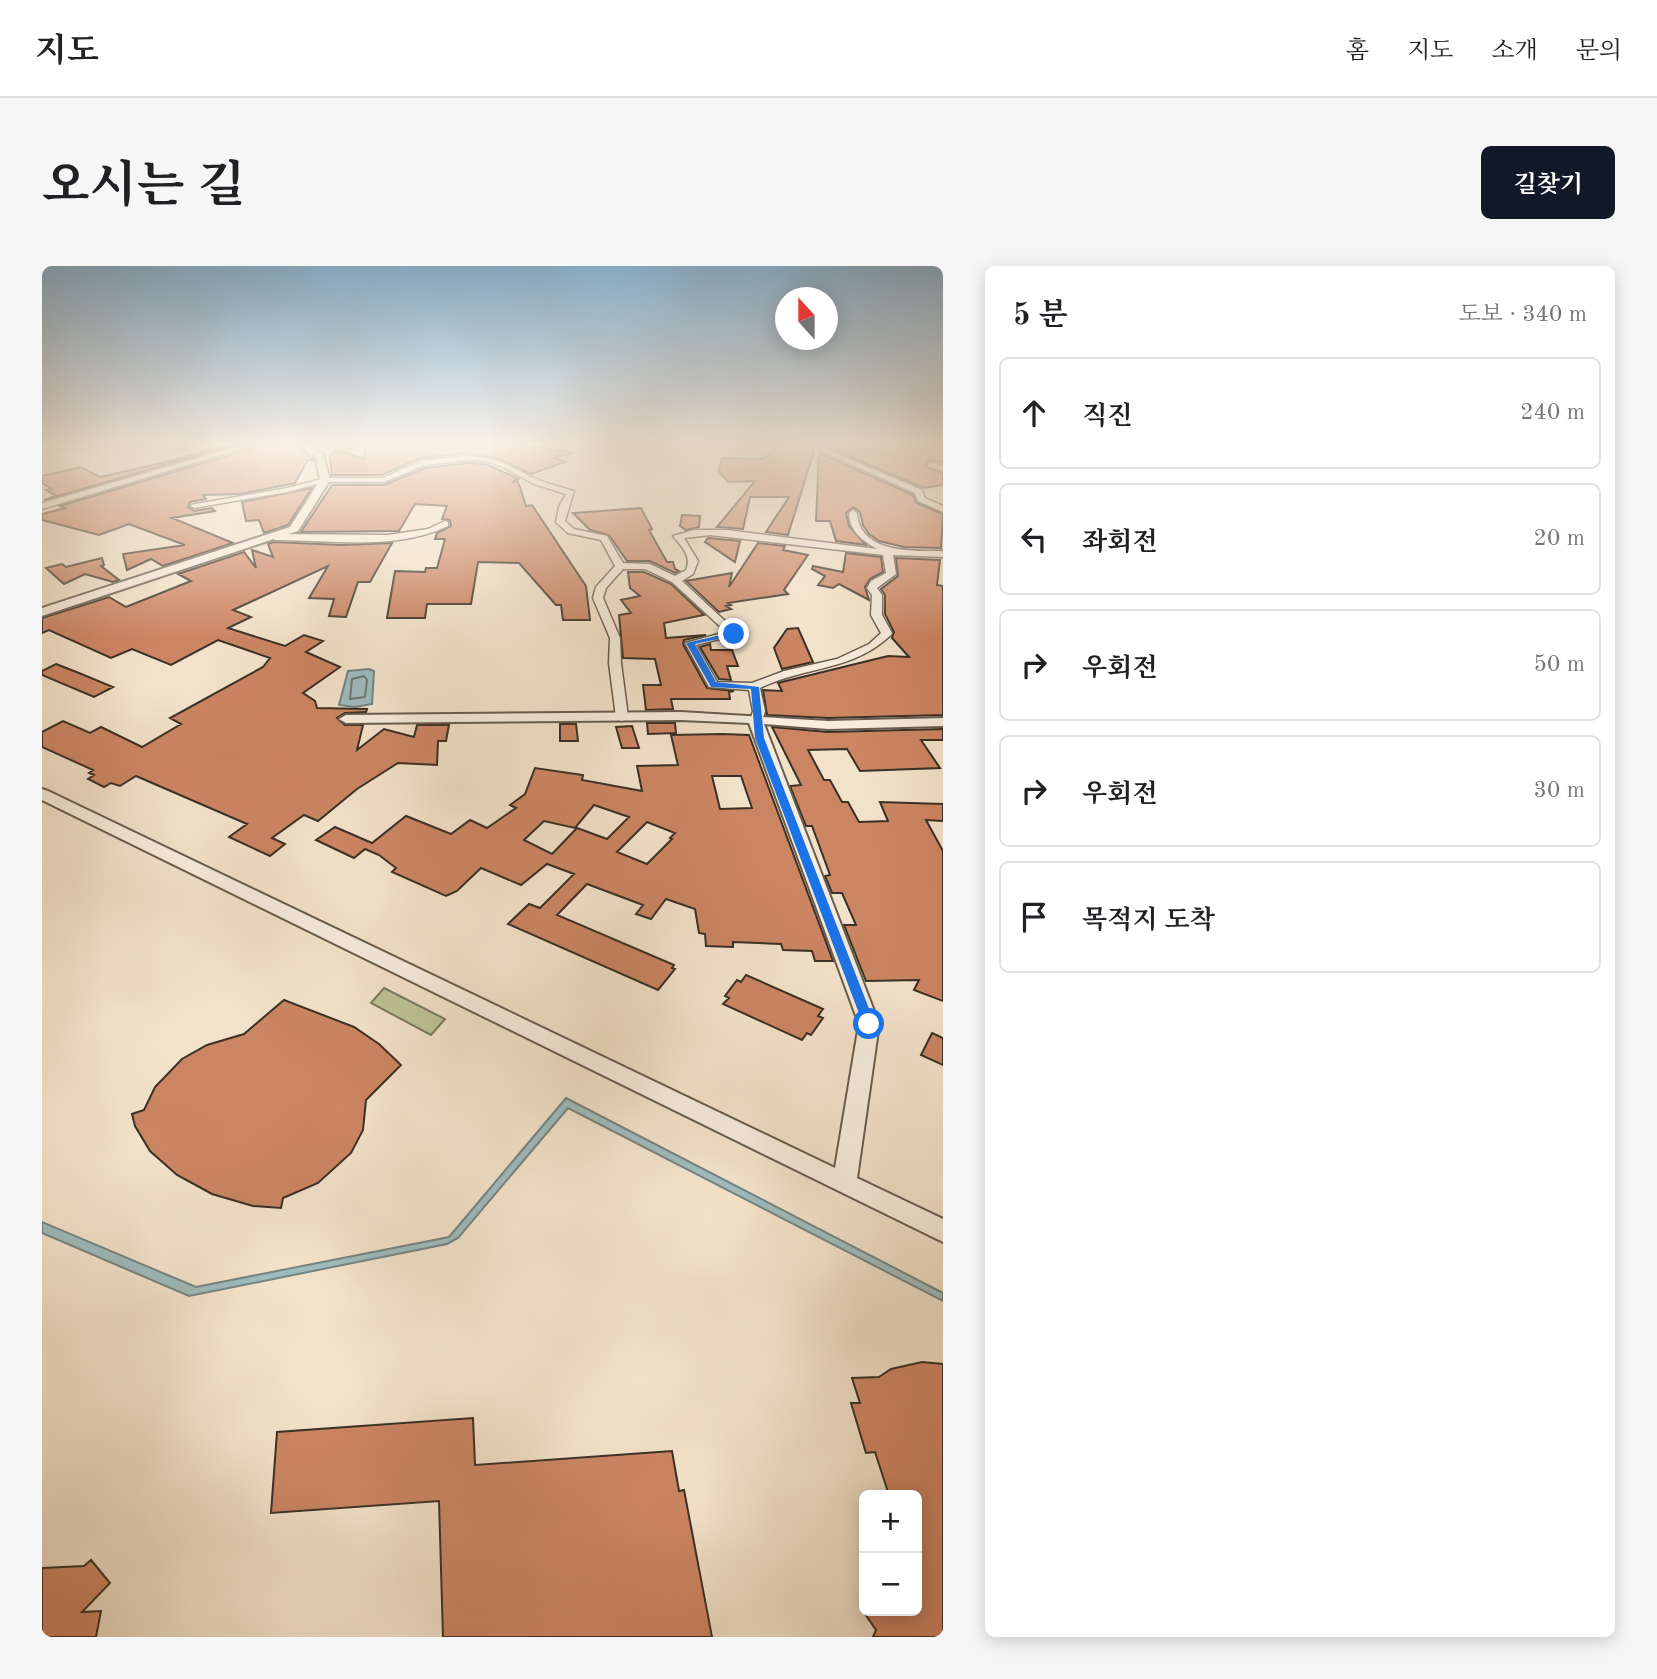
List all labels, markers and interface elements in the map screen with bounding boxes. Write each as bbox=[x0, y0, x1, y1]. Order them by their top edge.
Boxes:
text: 지도 bbox=[35, 36, 99, 69]
text: 홈 bbox=[1346, 40, 1369, 64]
text: 지도 bbox=[1407, 40, 1453, 64]
text: 소개 bbox=[1491, 40, 1538, 64]
text: 문의 bbox=[1576, 40, 1622, 64]
button: 길찾기 bbox=[1481, 146, 1615, 219]
text: 오시는 길 bbox=[42, 164, 245, 213]
north arrow bbox=[775, 287, 838, 350]
text: 5 분 bbox=[1013, 301, 1068, 331]
text: 도보 · 340 m bbox=[1459, 303, 1587, 326]
icon: ahead bbox=[1015, 394, 1053, 432]
text: 240 m bbox=[1520, 401, 1585, 424]
text: 직진 bbox=[1082, 404, 1132, 430]
icon: left bbox=[1015, 520, 1053, 558]
text: 20 m bbox=[1534, 527, 1585, 550]
text: 좌회전 bbox=[1082, 530, 1157, 556]
route end bbox=[718, 618, 749, 649]
icon: right bbox=[1015, 646, 1053, 684]
text: 50 m bbox=[1534, 653, 1585, 676]
text: 우회전 bbox=[1082, 656, 1157, 682]
icon: right bbox=[1015, 772, 1053, 810]
text: 30 m bbox=[1534, 779, 1585, 802]
text: 우회전 bbox=[1082, 782, 1157, 808]
icon: arrive bbox=[1015, 898, 1053, 936]
text: 목적지 도착 bbox=[1082, 908, 1215, 934]
route start bbox=[853, 1008, 884, 1039]
map controls bbox=[859, 1490, 922, 1616]
button: + bbox=[859, 1490, 922, 1553]
button: − bbox=[859, 1553, 922, 1616]

